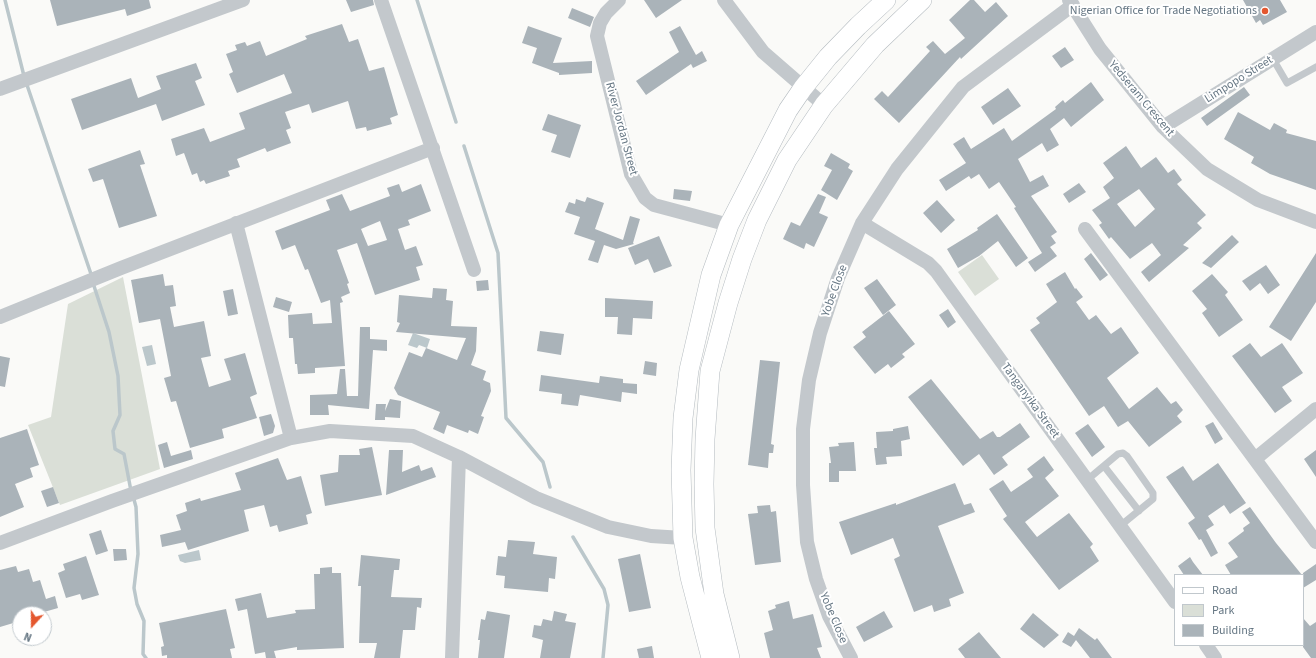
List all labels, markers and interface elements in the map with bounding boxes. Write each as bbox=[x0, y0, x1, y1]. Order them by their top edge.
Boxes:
place label: Nigerian Office for Trade Negotiations bbox=[1070, 4, 1257, 18]
marker: Nigerian Office for Trade Negotiations bbox=[1260, 6, 1270, 16]
street label: Limpopo Street bbox=[1202, 53, 1276, 107]
street label: Yedseram Crescent bbox=[1105, 58, 1177, 140]
street label: River Jordan Street bbox=[602, 81, 640, 177]
street label: Yobe Close bbox=[819, 263, 851, 319]
street label: Tanganyika Street bbox=[998, 361, 1062, 441]
legend bbox=[1174, 574, 1304, 646]
text: Road bbox=[1212, 582, 1238, 599]
street label: Yobe Close bbox=[816, 590, 850, 646]
text: Park bbox=[1212, 602, 1234, 619]
north arrow bbox=[12, 606, 52, 646]
text: Building bbox=[1212, 622, 1254, 639]
text: N bbox=[22, 628, 34, 645]

